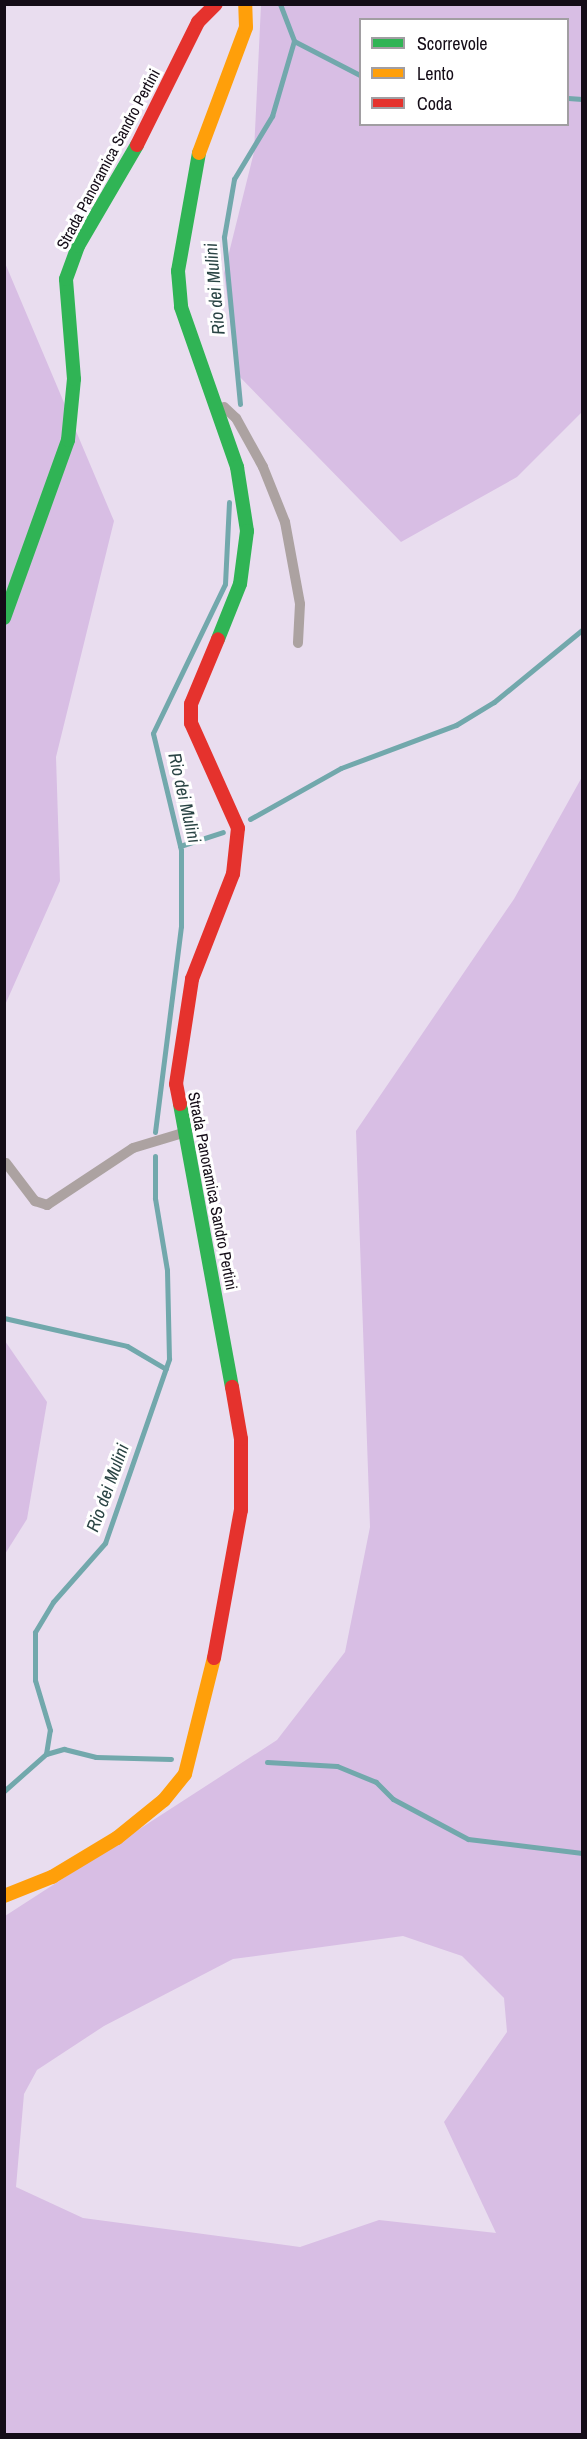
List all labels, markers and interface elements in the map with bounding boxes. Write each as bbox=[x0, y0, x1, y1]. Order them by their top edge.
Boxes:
legend bbox=[359, 18, 569, 126]
text: Scorrevole bbox=[417, 31, 488, 56]
text: Lento bbox=[417, 61, 454, 86]
street label: Strada Panoramica Sandro Pertini bbox=[52, 66, 164, 252]
text: Coda bbox=[417, 91, 452, 116]
water label: Rio dei Mulini bbox=[200, 242, 230, 336]
water label: Rio dei Mulini bbox=[163, 751, 205, 845]
street label: Strada Panoramica Sandro Pertini bbox=[184, 1090, 242, 1292]
water label: Rio dei Mulini bbox=[82, 1441, 134, 1535]

